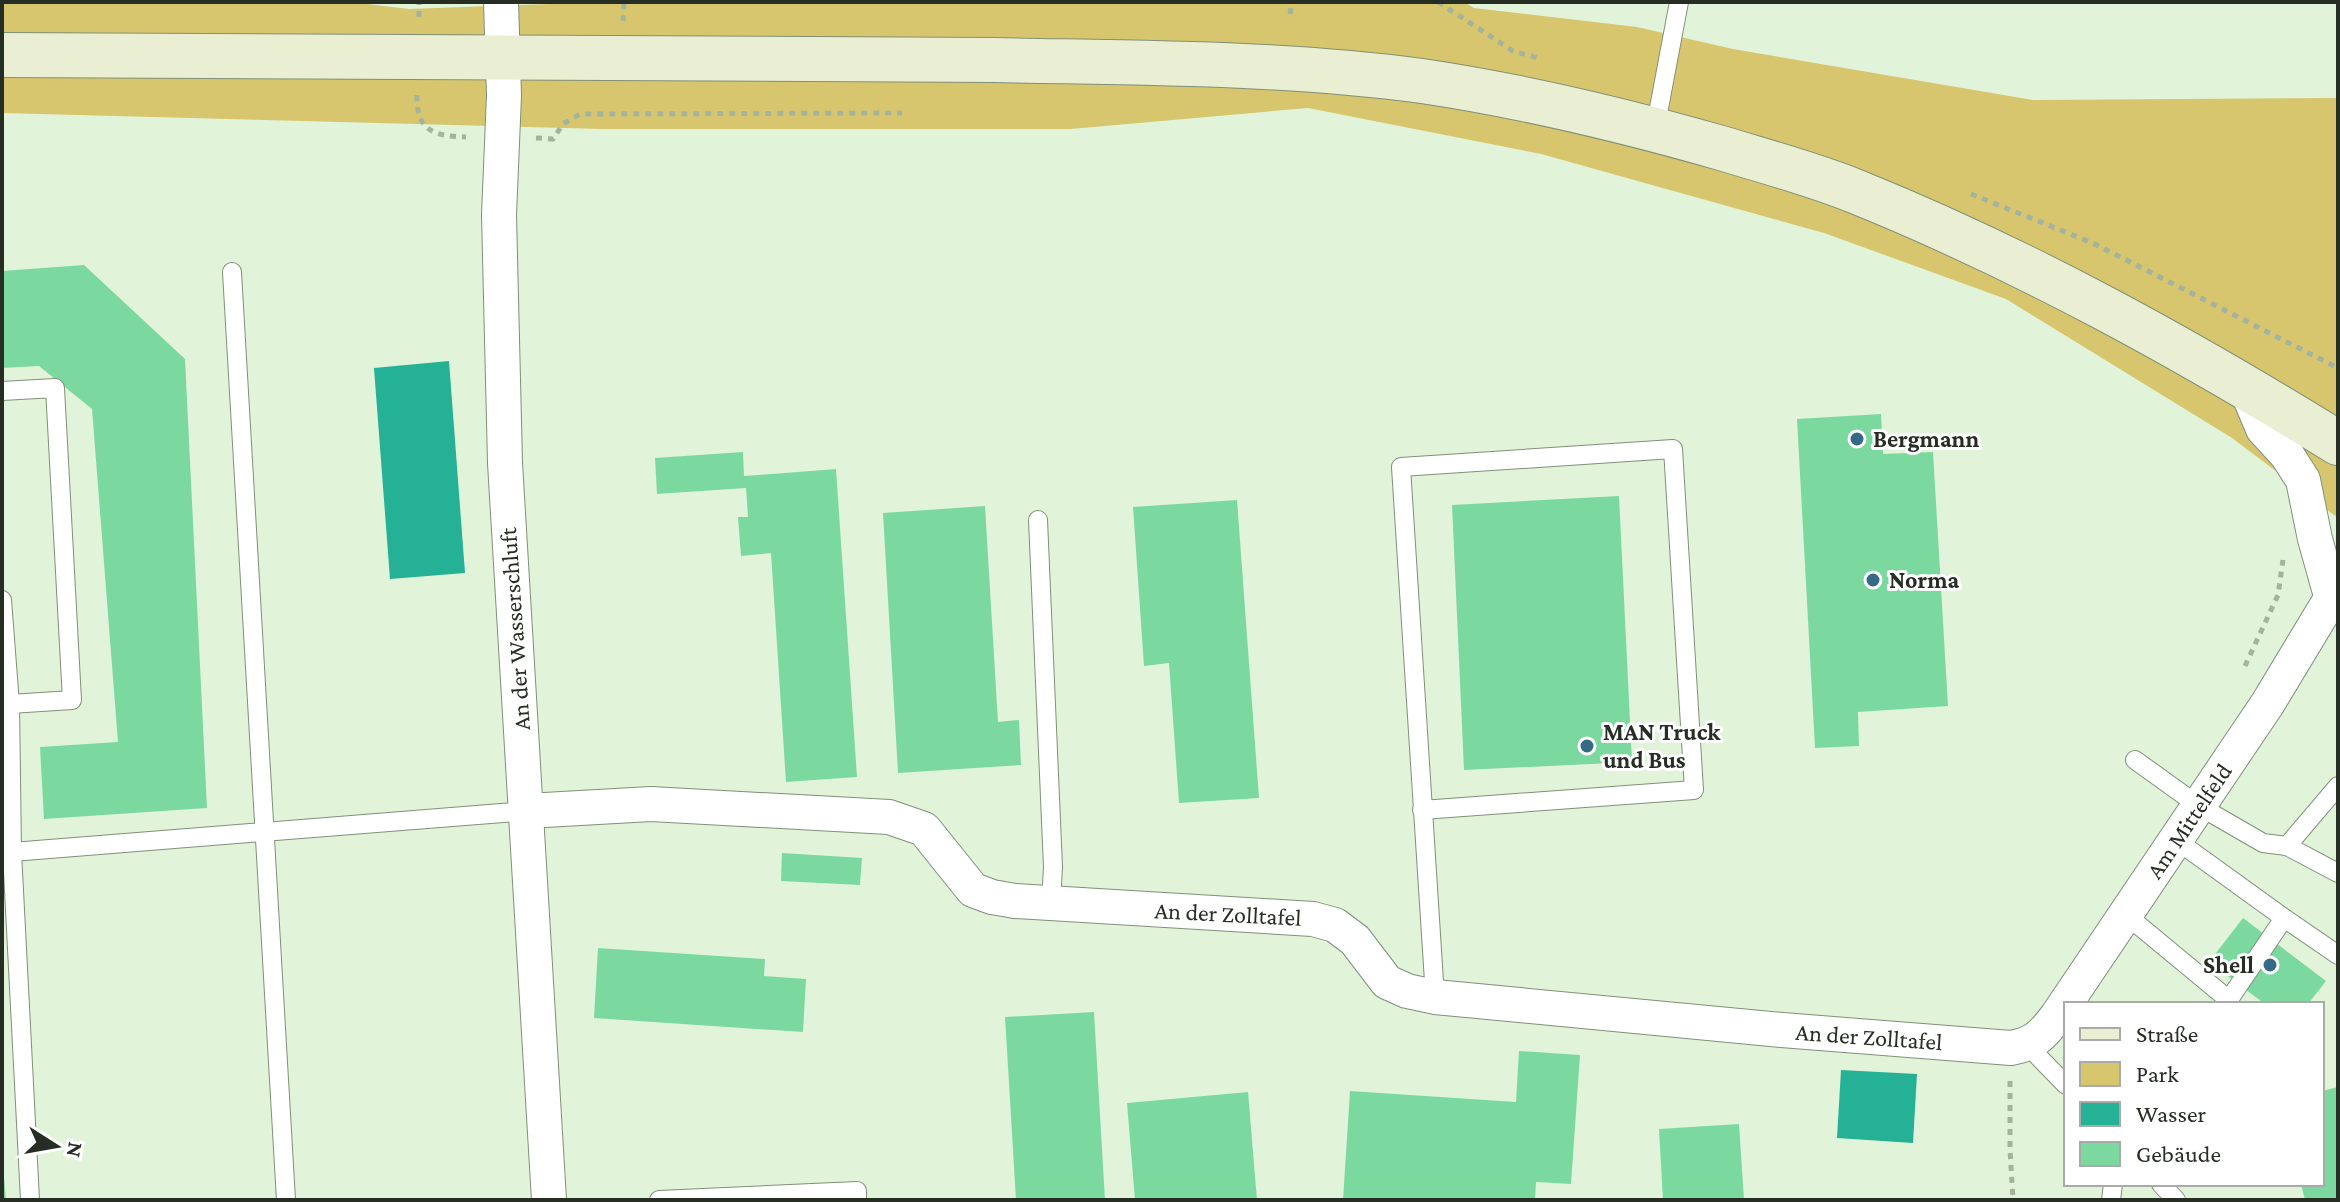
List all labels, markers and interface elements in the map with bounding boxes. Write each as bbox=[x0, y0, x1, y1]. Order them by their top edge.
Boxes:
place label: Bergmann bbox=[1873, 425, 1979, 452]
marker: Bergmann bbox=[1848, 430, 1866, 448]
street label: An der Wasserschluft bbox=[494, 526, 535, 731]
place label: Norma bbox=[1889, 566, 1960, 593]
marker: Norma bbox=[1864, 571, 1882, 589]
place label: MAN Truck und Bus bbox=[1603, 718, 1721, 773]
marker: MAN Truck und Bus bbox=[1578, 737, 1596, 755]
street label: Am Mittelfeld bbox=[2140, 758, 2237, 883]
street label: An der Zolltafel bbox=[1154, 896, 1302, 931]
place label: Shell bbox=[2203, 951, 2254, 978]
marker: Shell bbox=[2261, 956, 2279, 974]
legend bbox=[2064, 1002, 2324, 1186]
street label: An der Zolltafel bbox=[1795, 1018, 1943, 1055]
text: Straße bbox=[2136, 1020, 2198, 1047]
text: Park bbox=[2136, 1060, 2179, 1087]
text: Wasser bbox=[2136, 1100, 2206, 1127]
north arrow bbox=[16, 1106, 96, 1186]
text: N bbox=[61, 1140, 89, 1159]
text: Gebäude bbox=[2136, 1140, 2221, 1167]

